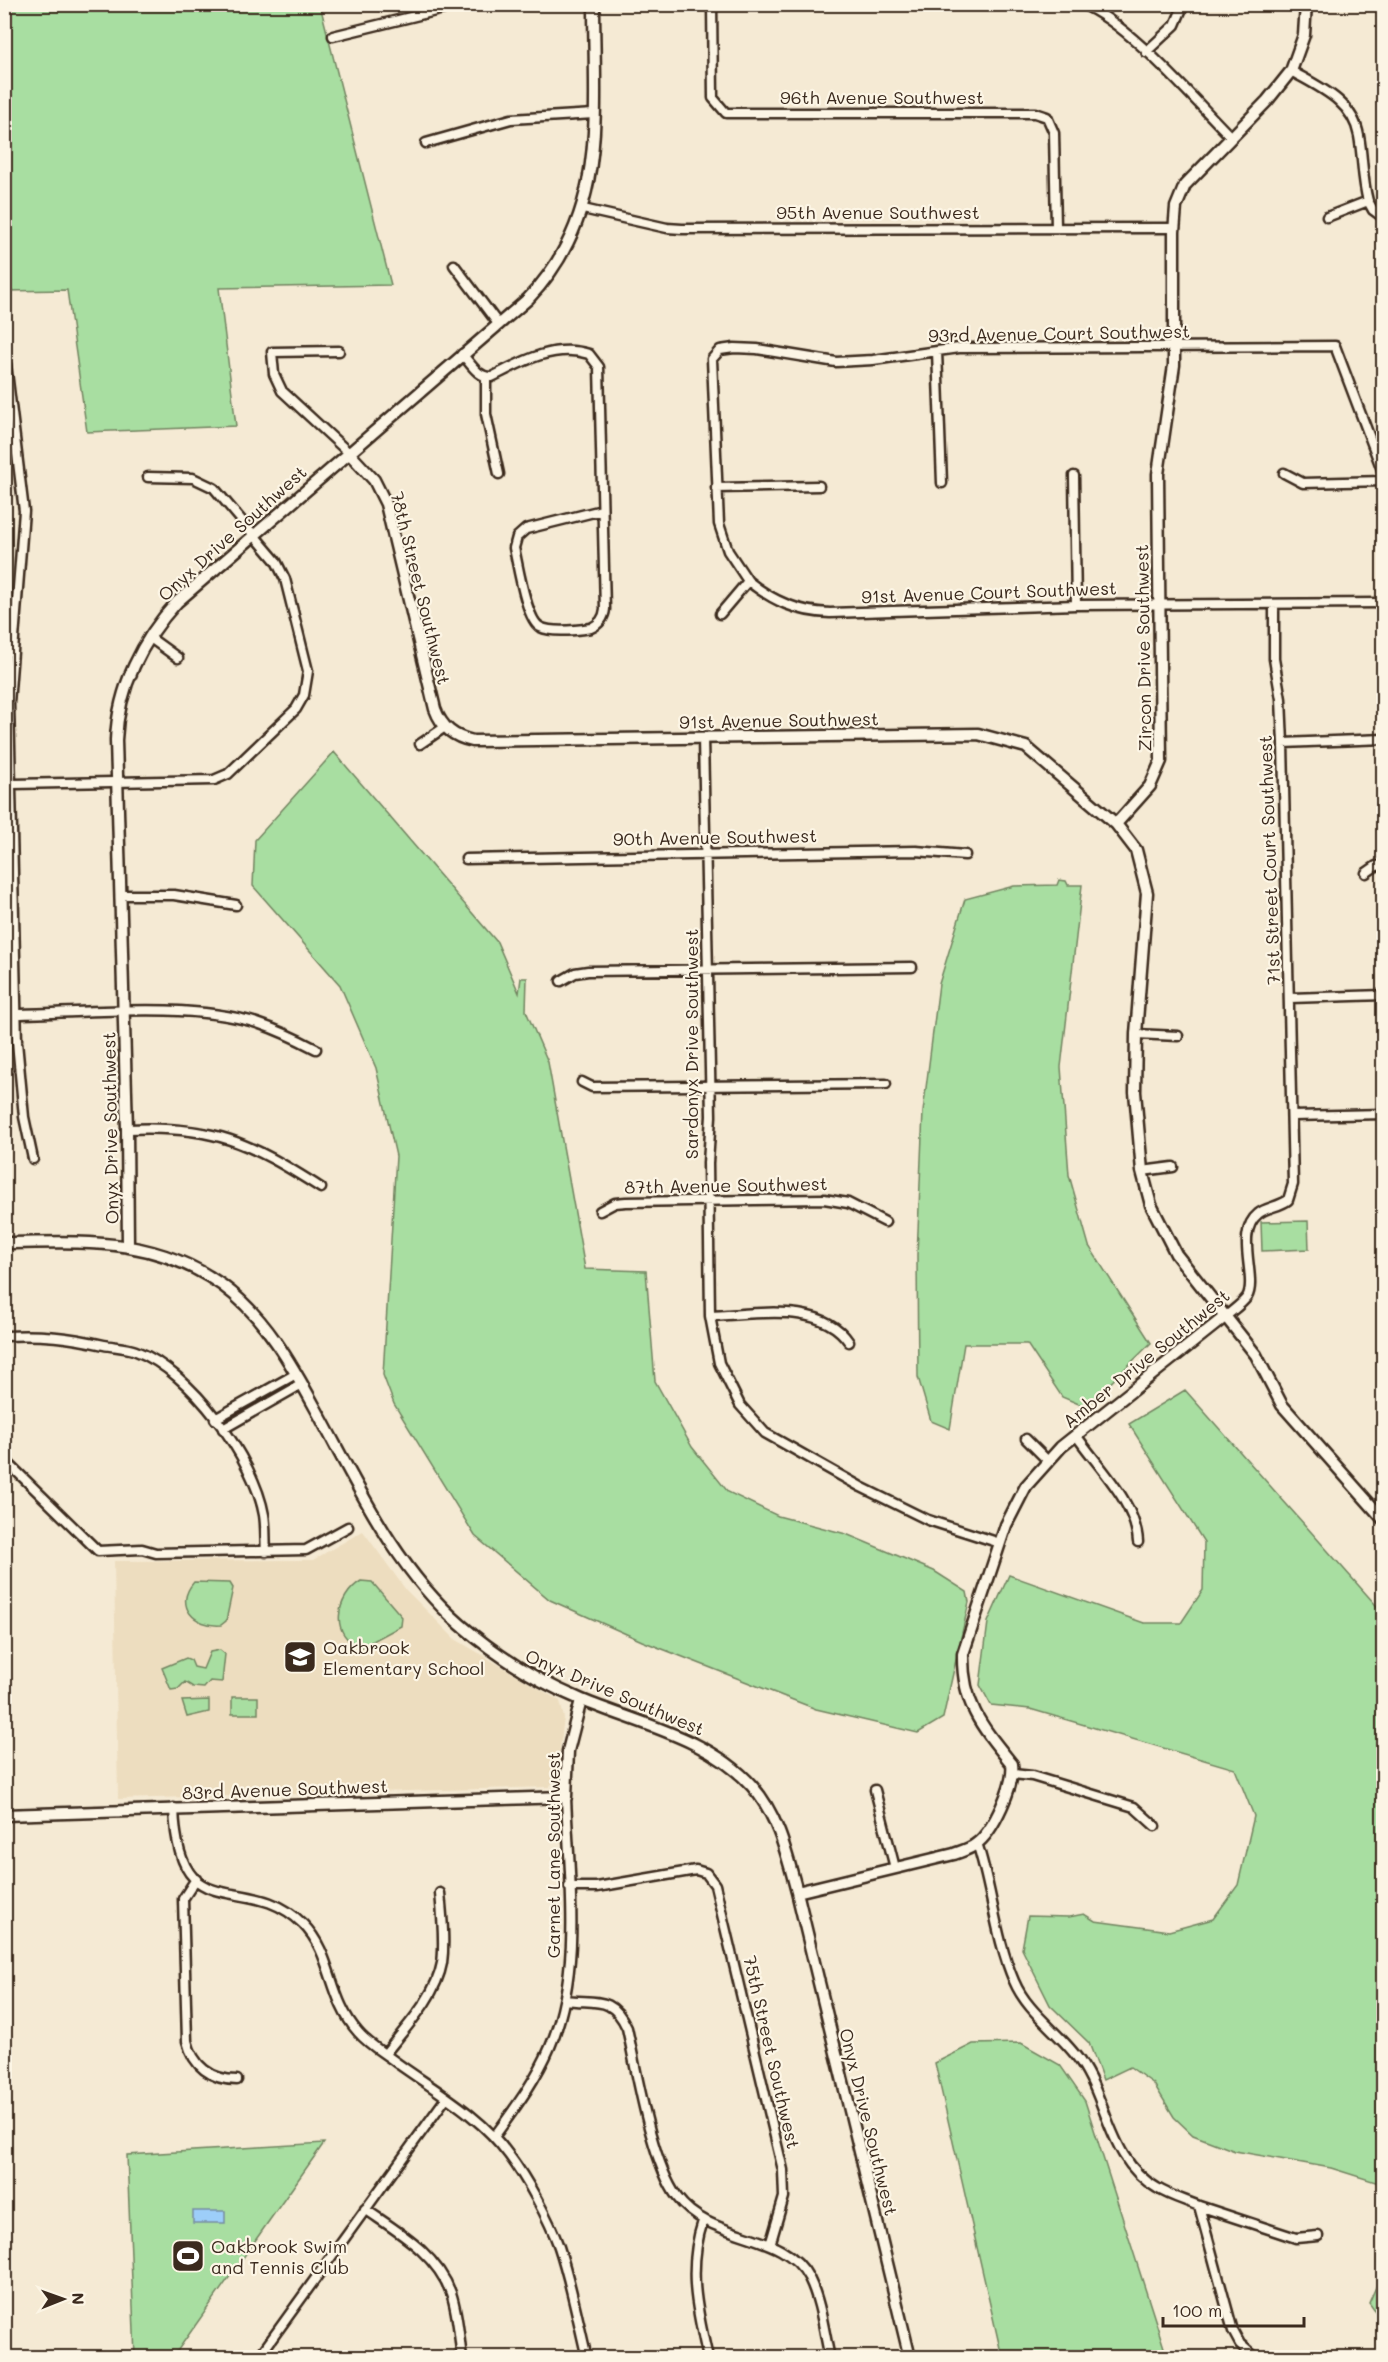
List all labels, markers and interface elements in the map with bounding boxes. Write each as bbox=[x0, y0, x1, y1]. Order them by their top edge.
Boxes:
street label: 96th Avenue Southwest bbox=[780, 85, 984, 109]
street label: 95th Avenue Southwest bbox=[776, 200, 980, 224]
street label: 93rd Avenue Court Southwest bbox=[928, 319, 1190, 347]
street label: Onyx Drive Southwest bbox=[152, 460, 312, 606]
street label: 78th Street Southwest bbox=[385, 489, 457, 687]
street label: Zircon Drive Southwest bbox=[1129, 544, 1157, 752]
street label: 91st Avenue Court Southwest bbox=[861, 576, 1117, 608]
street label: 91st Avenue Southwest bbox=[679, 706, 879, 734]
street label: 71st Street Court Southwest bbox=[1253, 735, 1285, 985]
street label: 90th Avenue Southwest bbox=[613, 823, 817, 851]
street label: Sardonyx Drive Southwest bbox=[679, 929, 703, 1159]
street label: Onyx Drive Southwest bbox=[96, 1032, 124, 1224]
street label: 87th Avenue Southwest bbox=[624, 1171, 828, 1199]
street label: Amber Drive Southwest bbox=[1058, 1283, 1234, 1433]
place label: Oakbrook Elementary School bbox=[323, 1635, 485, 1680]
school or university icon: Oakbrook Elementary School bbox=[282, 1639, 318, 1675]
street label: Onyx Drive Southwest bbox=[522, 1643, 708, 1741]
street label: Garnet Lane Southwest bbox=[541, 1752, 565, 1958]
street label: 83rd Avenue Southwest bbox=[182, 1773, 388, 1805]
street label: 75th Street Southwest bbox=[738, 1953, 806, 2151]
street label: Onyx Drive Southwest bbox=[834, 2026, 904, 2218]
place label: Oakbrook Swim and Tennis Club bbox=[211, 2234, 349, 2279]
sports icon: Oakbrook Swim and Tennis Club bbox=[170, 2238, 206, 2274]
north arrow bbox=[33, 2269, 93, 2329]
scale bar bbox=[1163, 2290, 1304, 2328]
text: N bbox=[68, 2292, 89, 2305]
text: 100 m bbox=[1172, 2298, 1222, 2322]

